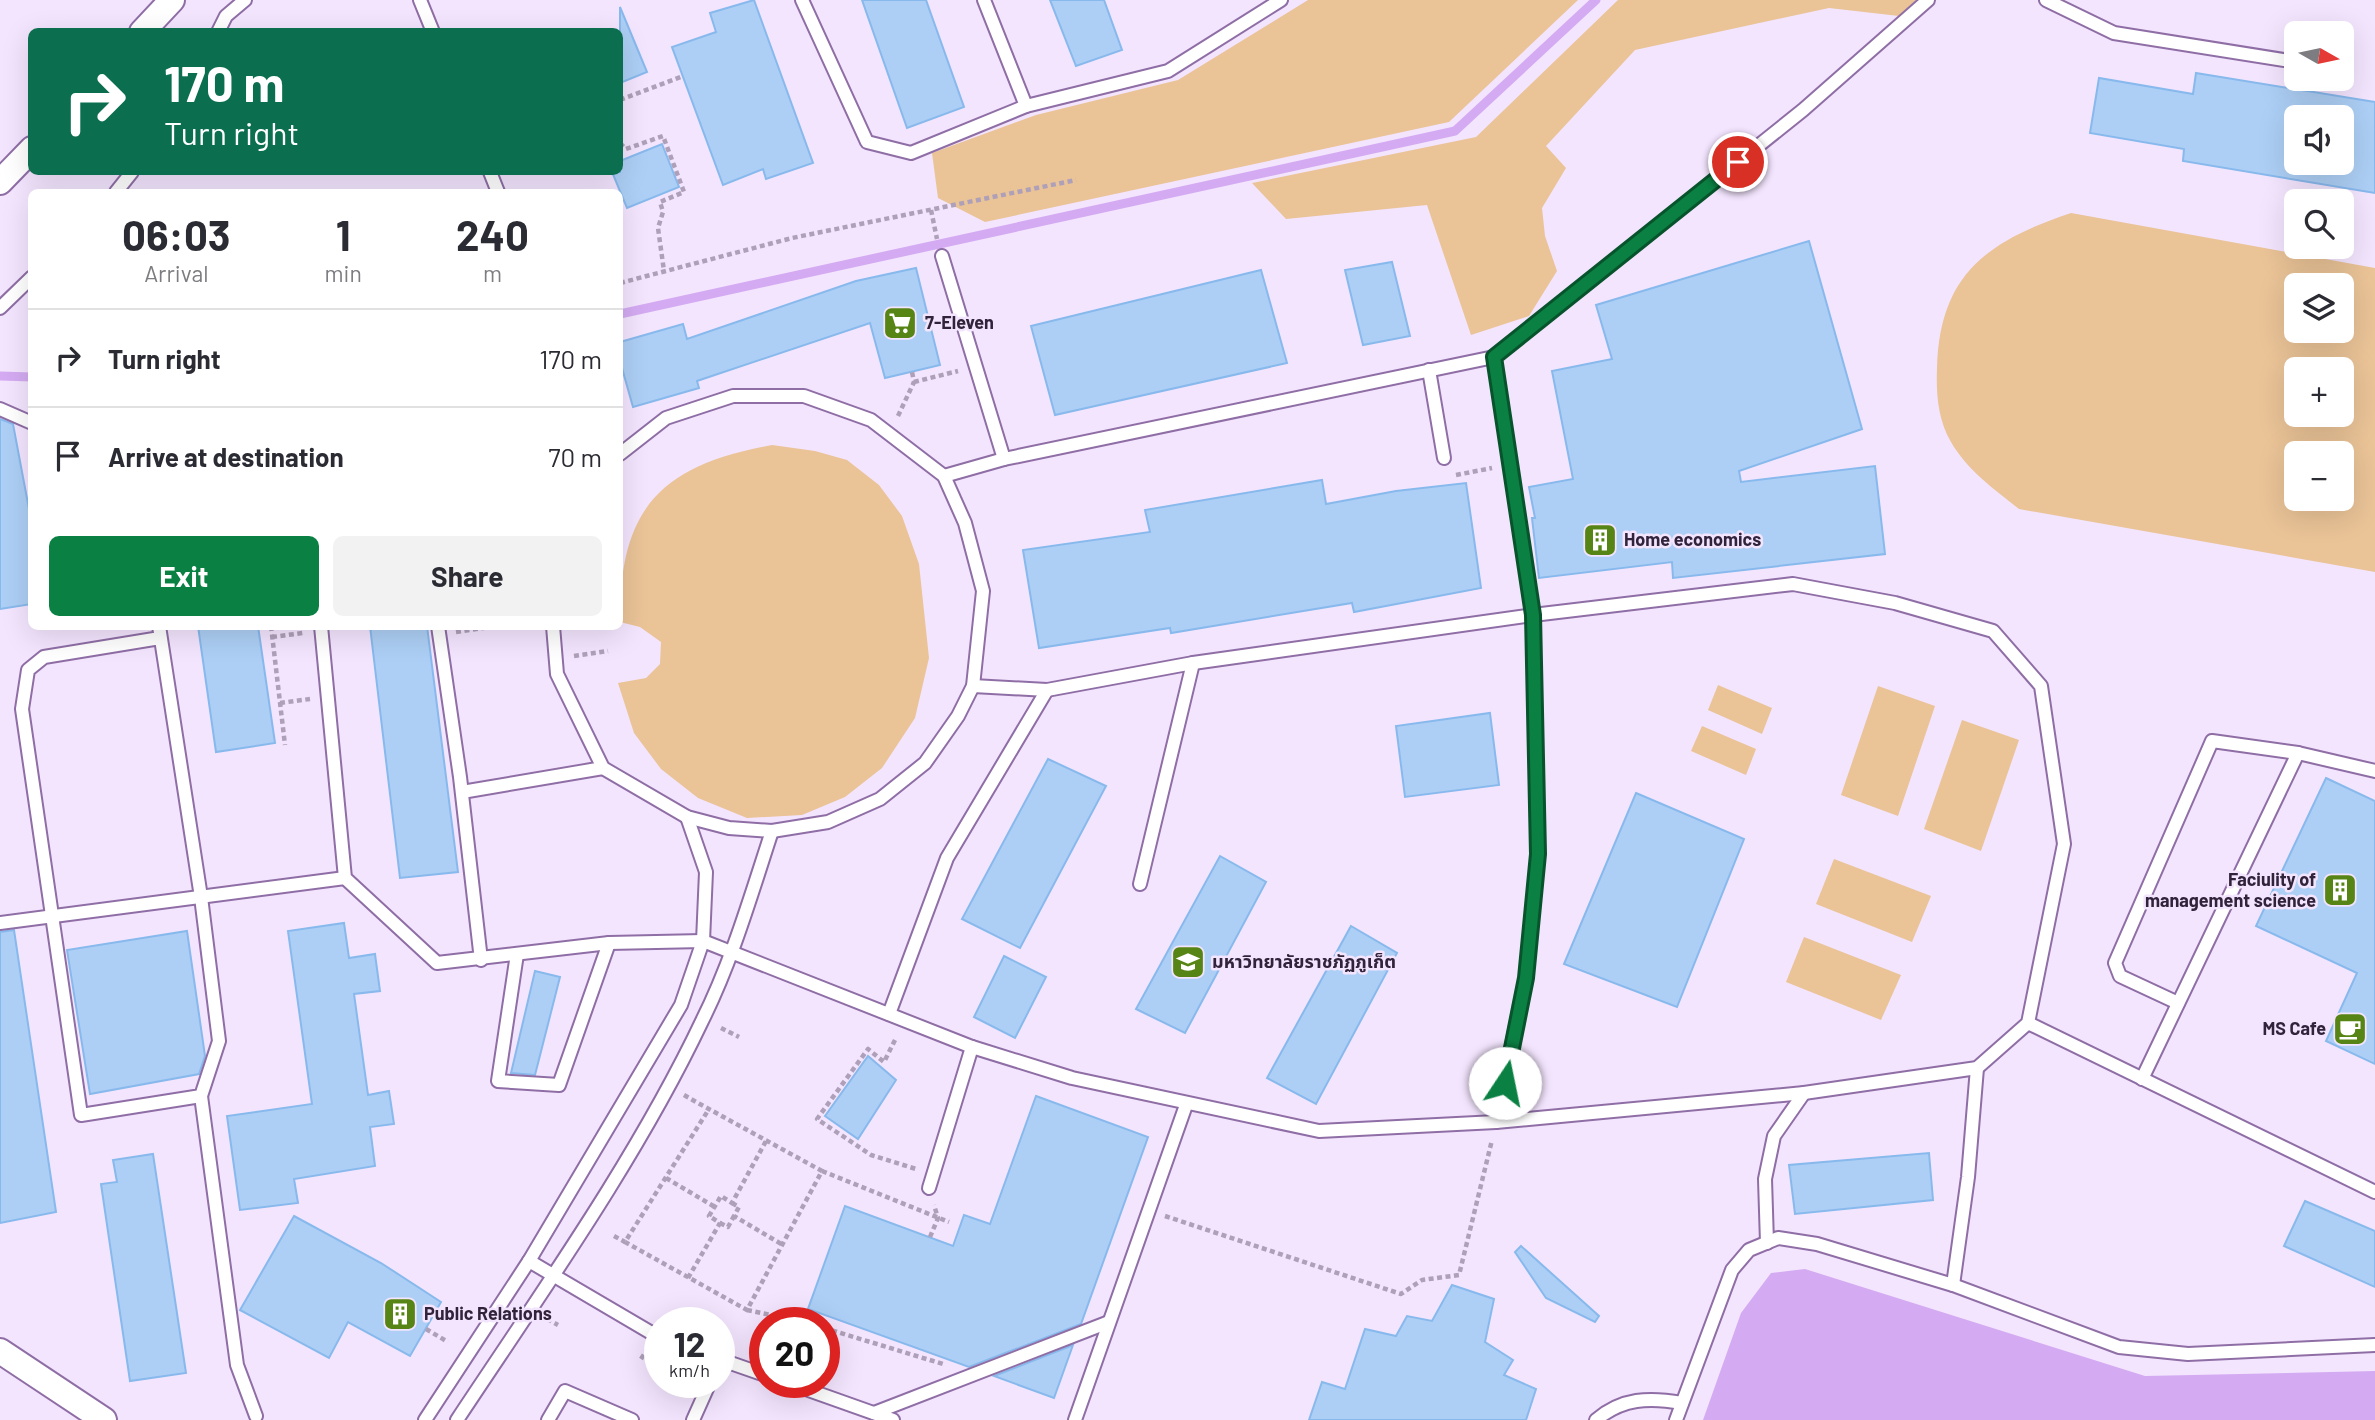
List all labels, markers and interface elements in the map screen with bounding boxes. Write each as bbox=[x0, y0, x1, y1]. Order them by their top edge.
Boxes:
north arrow bbox=[2284, 21, 2354, 91]
map controls bbox=[2284, 21, 2354, 511]
text: 170 m bbox=[164, 53, 284, 112]
icon: right bbox=[49, 56, 140, 147]
button: sound bbox=[2284, 105, 2354, 175]
text: Turn right bbox=[164, 113, 299, 151]
pin bbox=[1708, 132, 1768, 192]
icon: arrive bbox=[1719, 143, 1757, 181]
button: search bbox=[2284, 189, 2354, 259]
text: 06:03 bbox=[122, 209, 231, 259]
text: 1 bbox=[336, 209, 351, 259]
text: 240 bbox=[456, 209, 529, 259]
text: Arrival bbox=[144, 259, 208, 287]
text: min bbox=[325, 259, 362, 287]
text: m bbox=[483, 259, 502, 287]
button: layers bbox=[2284, 273, 2354, 343]
supermarket icon: 7-Eleven bbox=[881, 304, 919, 342]
place label: 7-Eleven bbox=[925, 311, 994, 333]
icon: right bbox=[49, 339, 87, 377]
text: Turn right bbox=[108, 343, 221, 374]
text: 170 m bbox=[539, 343, 602, 374]
button: + bbox=[2284, 357, 2354, 427]
icon: arrive bbox=[49, 437, 87, 475]
text: Arrive at destination bbox=[108, 441, 344, 472]
text: 70 m bbox=[548, 441, 602, 472]
button: − bbox=[2284, 441, 2354, 511]
building icon: Home economics bbox=[1581, 521, 1619, 559]
place label: Home economics bbox=[1624, 528, 1761, 550]
button: Exit bbox=[49, 536, 319, 616]
button: Share bbox=[333, 536, 602, 616]
place label: Faciulity of management science bbox=[2145, 868, 2316, 911]
building icon: Faciulity of management science bbox=[2321, 871, 2359, 909]
school or university icon: มหาวิทยาลัยราชภัฏภูเก็ต bbox=[1169, 943, 1207, 981]
place label: มหาวิทยาลัยราชภัฏภูเก็ต bbox=[1212, 950, 1396, 973]
cafe icon: MS Cafe bbox=[2331, 1010, 2369, 1048]
place label: MS Cafe bbox=[2262, 1017, 2326, 1039]
position arrow bbox=[1468, 1046, 1542, 1120]
building icon: Public Relations bbox=[381, 1295, 419, 1333]
place label: Public Relations bbox=[424, 1302, 552, 1324]
speed limit sign: 20 bbox=[749, 1307, 840, 1398]
text: 12 bbox=[673, 1322, 705, 1364]
text: km/h bbox=[669, 1359, 710, 1381]

